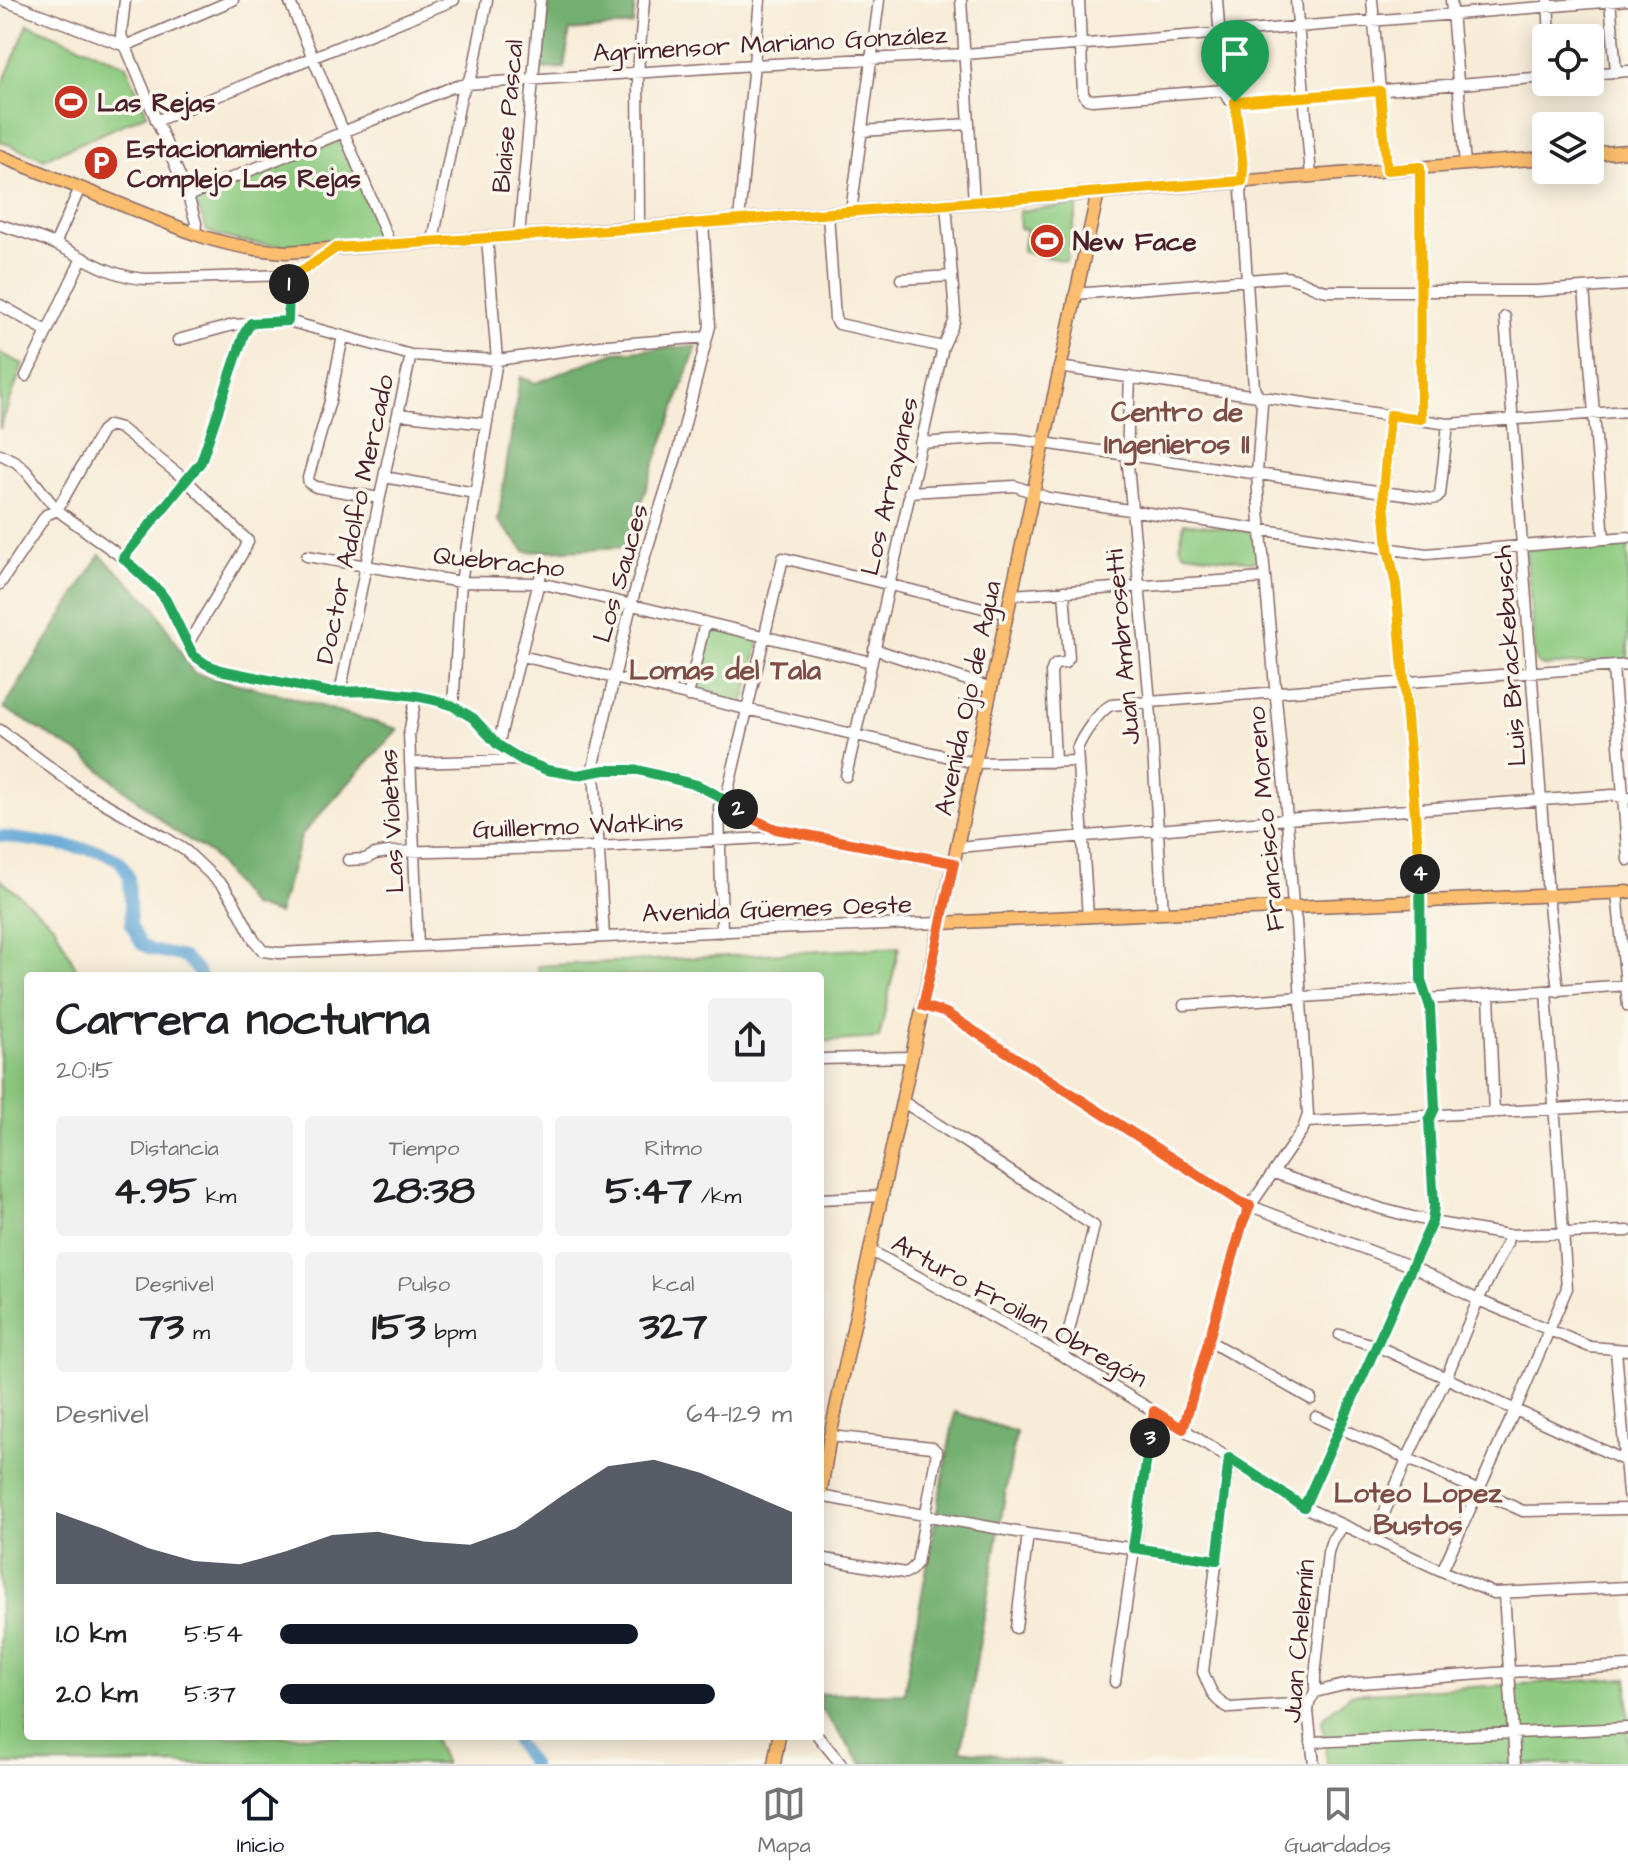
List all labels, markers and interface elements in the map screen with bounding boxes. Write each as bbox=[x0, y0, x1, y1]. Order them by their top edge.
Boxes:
street label: Agrimensor Mariano González bbox=[592, 17, 949, 73]
pin bbox=[1201, 20, 1269, 102]
map controls bbox=[1532, 24, 1604, 184]
button: locate bbox=[1532, 24, 1604, 96]
icon: arrive bbox=[1213, 32, 1257, 76]
street label: Blaise Pascal bbox=[483, 38, 533, 194]
sports icon: Las Rejas bbox=[52, 83, 90, 121]
place label: Las Rejas bbox=[97, 85, 215, 121]
button: layers bbox=[1532, 112, 1604, 184]
place label: Estacionamiento Complejo Las Rejas bbox=[127, 131, 361, 197]
parking icon: Estacionamiento Complejo Las Rejas bbox=[82, 144, 120, 182]
sports icon: New Face bbox=[1028, 222, 1066, 260]
place label: New Face bbox=[1073, 224, 1197, 260]
pin: 1 bbox=[269, 264, 309, 304]
text: 1 bbox=[288, 268, 290, 299]
street label: Doctor Adolfo Mercado bbox=[307, 371, 403, 667]
street label: Los Arrayanes bbox=[852, 393, 930, 580]
district label: Centro de Ingenieros II bbox=[1104, 393, 1250, 466]
street label: Los Sauces bbox=[584, 500, 658, 647]
street label: Quebracho bbox=[431, 537, 567, 587]
street label: Luis Brackebusch bbox=[1484, 544, 1536, 768]
street label: Juan Ambrosetti bbox=[1097, 548, 1149, 746]
street label: Avenida Ojo de Agua bbox=[925, 577, 1012, 819]
district label: Lomas del Tala bbox=[629, 651, 822, 690]
street label: Francisco Moreno bbox=[1238, 705, 1294, 933]
street label: Las Violetas bbox=[370, 748, 414, 894]
pin: 2 bbox=[718, 789, 758, 829]
text: 2 bbox=[732, 793, 744, 824]
street label: Guillermo Watkins bbox=[472, 804, 684, 848]
pin: 4 bbox=[1400, 854, 1440, 894]
text: 4 bbox=[1413, 858, 1427, 889]
street label: Avenida Güemes Oeste bbox=[641, 886, 913, 932]
text: Carrera nocturna bbox=[56, 991, 430, 1052]
button: share bbox=[708, 998, 792, 1082]
text: 20:15 bbox=[56, 1052, 113, 1088]
text: Distancia bbox=[131, 1133, 219, 1164]
text: Tiempo bbox=[389, 1133, 459, 1164]
text: Ritmo bbox=[645, 1133, 702, 1164]
text: 4.95 bbox=[113, 1164, 197, 1219]
text: 28:38 bbox=[373, 1164, 475, 1219]
text: 5:47 bbox=[605, 1164, 692, 1219]
text: km bbox=[197, 1181, 236, 1212]
text: /km bbox=[692, 1181, 741, 1212]
street label: Arturo Froilan Obregón bbox=[884, 1226, 1154, 1398]
text: Desnivel bbox=[136, 1269, 214, 1300]
text: Pulso bbox=[398, 1269, 450, 1300]
text: kcal bbox=[652, 1269, 694, 1300]
text: 73 bbox=[139, 1300, 184, 1355]
text: 153 bbox=[372, 1300, 426, 1355]
text: 327 bbox=[639, 1300, 707, 1355]
text: m bbox=[184, 1317, 210, 1348]
text: bpm bbox=[426, 1317, 476, 1348]
text: Desnivel bbox=[56, 1396, 149, 1432]
text: 64–129 m bbox=[686, 1396, 792, 1432]
pin: 3 bbox=[1130, 1418, 1170, 1458]
text: 3 bbox=[1144, 1422, 1156, 1453]
district label: Loteo Lopez Bustos bbox=[1334, 1474, 1503, 1545]
street label: Juan Chelemín bbox=[1274, 1558, 1324, 1724]
text: 1.0 km bbox=[56, 1616, 126, 1652]
text: 5:54 bbox=[184, 1616, 243, 1652]
text: 2.0 km bbox=[56, 1676, 138, 1712]
text: 5:37 bbox=[184, 1676, 236, 1712]
tab: Inicio bbox=[237, 1782, 284, 1861]
tab: Mapa bbox=[758, 1782, 811, 1861]
tab: Guardados bbox=[1284, 1782, 1391, 1861]

